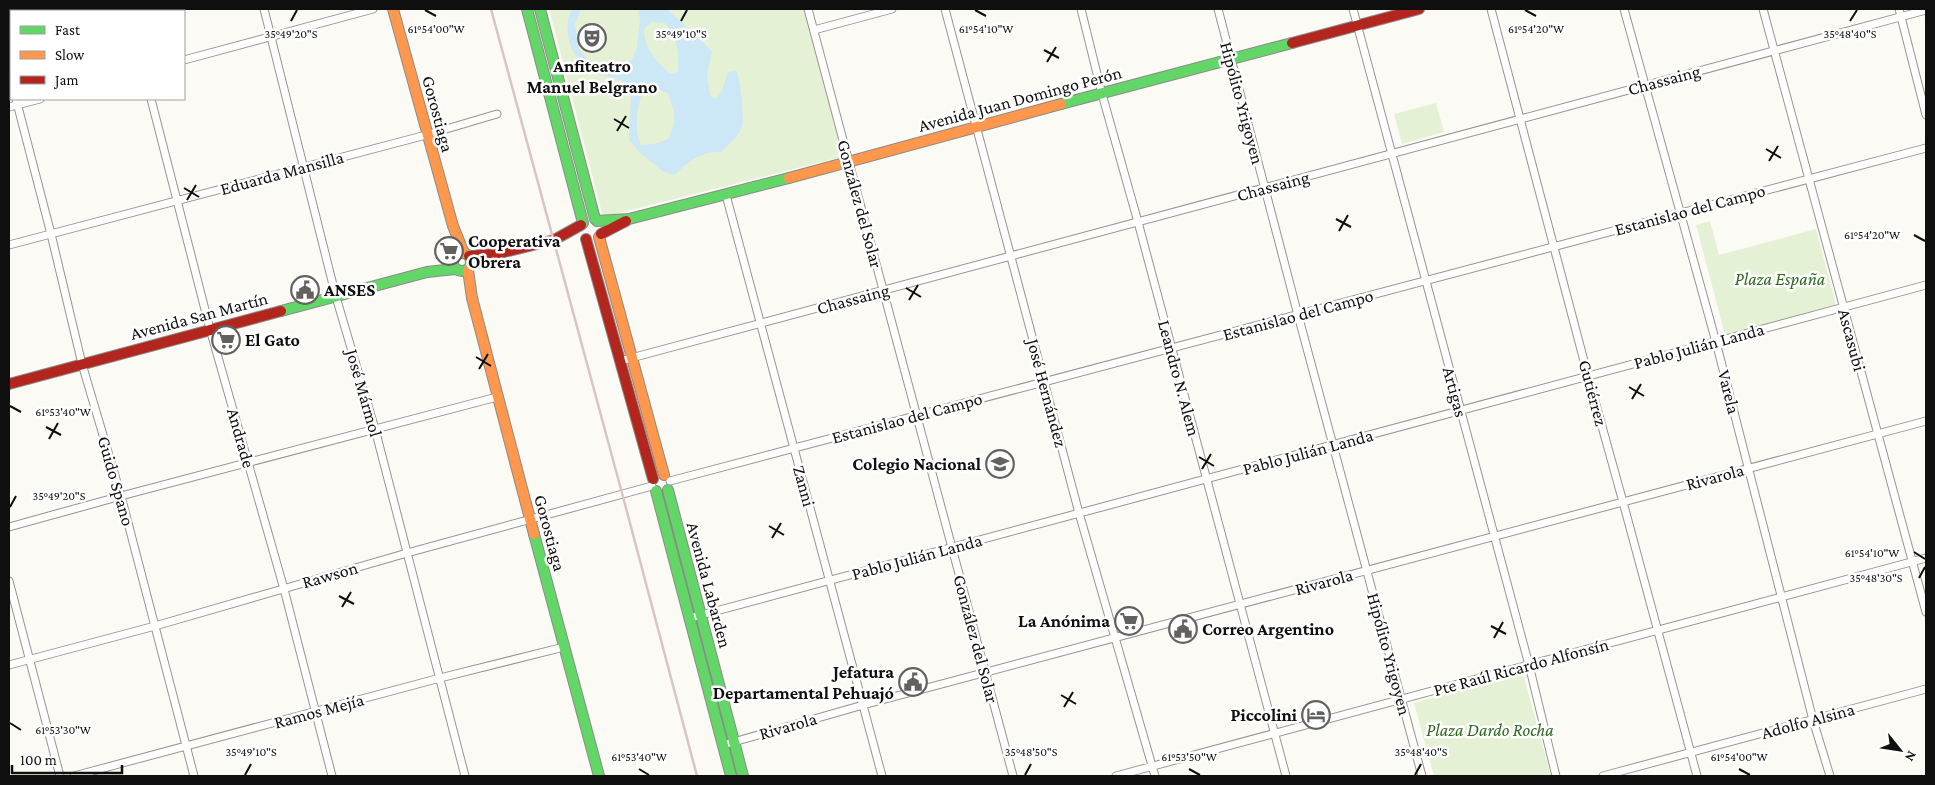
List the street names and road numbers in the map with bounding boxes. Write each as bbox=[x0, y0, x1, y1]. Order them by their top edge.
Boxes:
street label: Hipólito Yrigoyen bbox=[1216, 40, 1268, 167]
street label: Chassaing bbox=[1626, 61, 1703, 99]
street label: Avenida Juan Domingo Perón bbox=[916, 62, 1124, 136]
street label: Gorostiaga bbox=[418, 74, 458, 154]
street label: González del Solar bbox=[833, 138, 887, 271]
street label: Eduarda Mansilla bbox=[218, 147, 346, 199]
street label: Chassaing bbox=[1235, 167, 1312, 205]
street label: Estanislao del Campo bbox=[1613, 180, 1768, 240]
street label: Chassaing bbox=[815, 280, 892, 318]
street label: Estanislao del Campo bbox=[1221, 285, 1376, 345]
street label: Avenida San Martín bbox=[128, 288, 270, 344]
street label: Ascasubi bbox=[1834, 307, 1870, 374]
street label: Leandro N. Alem bbox=[1154, 318, 1204, 439]
street label: Pablo Julián Landa bbox=[1632, 319, 1766, 373]
street label: José Hernández bbox=[1022, 335, 1071, 450]
street label: José Mármol bbox=[341, 345, 386, 439]
street label: Gutiérrez bbox=[1575, 358, 1611, 429]
street label: Artigas bbox=[1439, 365, 1471, 419]
street label: Varela bbox=[1714, 368, 1744, 416]
street label: Estanislao del Campo bbox=[830, 388, 985, 448]
street label: Andrade bbox=[223, 406, 259, 470]
street label: Pablo Julián Landa bbox=[1241, 425, 1375, 479]
street label: Guido Spano bbox=[94, 434, 138, 528]
street label: Rivarola bbox=[1684, 460, 1746, 494]
street label: Zanni bbox=[789, 463, 819, 509]
street label: Gorostiaga bbox=[530, 493, 570, 573]
street label: Avenida Labarden bbox=[683, 520, 735, 650]
street label: Pablo Julián Landa bbox=[850, 530, 984, 584]
street label: Rawson bbox=[300, 557, 360, 592]
street label: Rivarola bbox=[1293, 565, 1355, 599]
street label: González del Solar bbox=[949, 573, 1003, 706]
street label: Hipólito Yrigoyen bbox=[1363, 591, 1415, 718]
street label: Pte Raúl Ricardo Alfonsín bbox=[1431, 634, 1611, 700]
street label: Ramos Mejía bbox=[272, 689, 366, 734]
street label: Adolfo Alsina bbox=[1759, 699, 1857, 743]
street label: Rivarola bbox=[757, 708, 819, 744]

